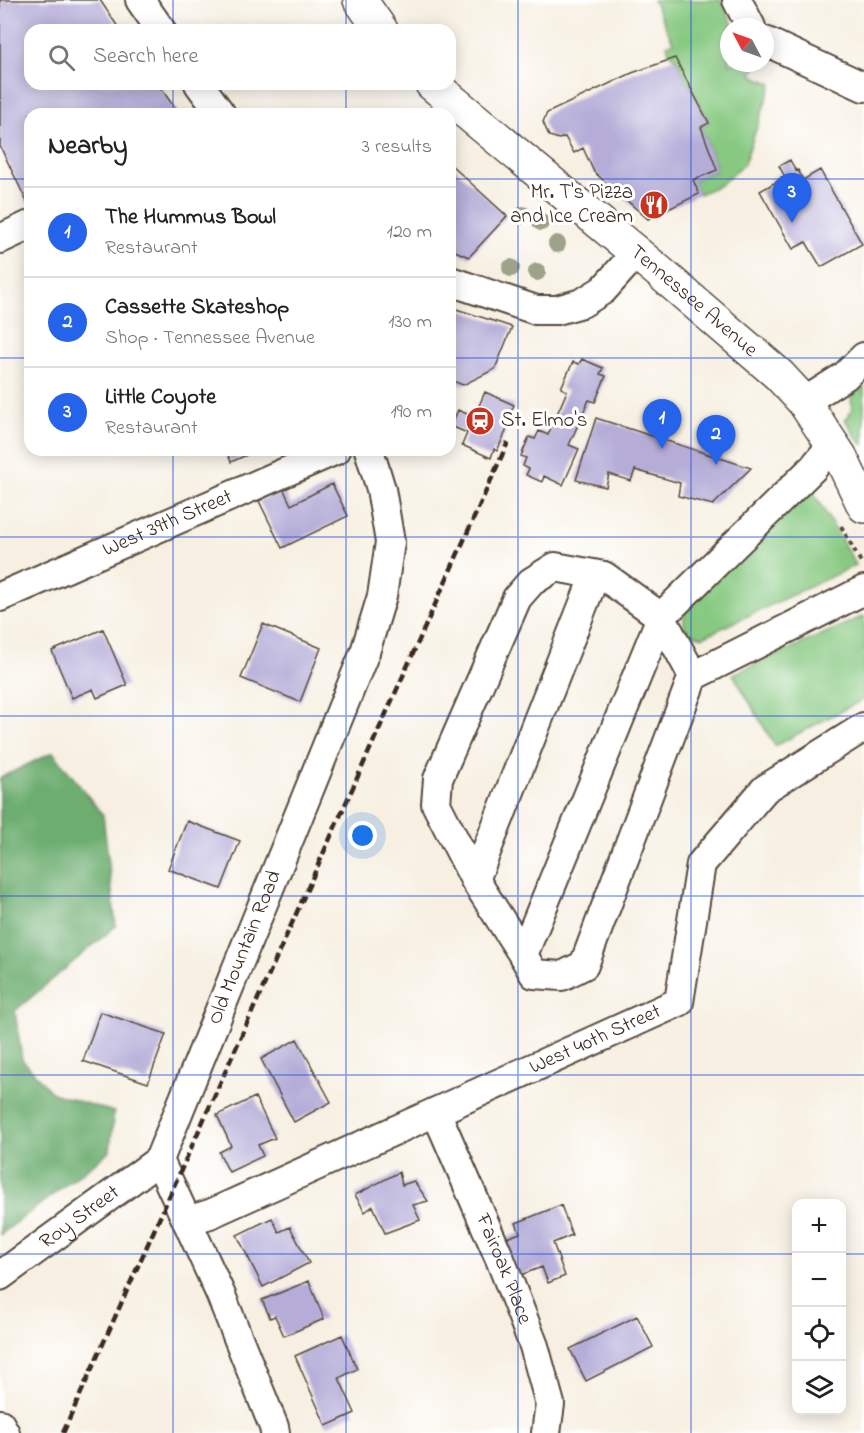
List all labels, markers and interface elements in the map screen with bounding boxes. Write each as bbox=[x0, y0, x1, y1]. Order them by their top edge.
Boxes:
north arrow bbox=[720, 18, 774, 72]
search box bbox=[24, 24, 456, 90]
icon: search bbox=[45, 41, 78, 74]
text: Search here bbox=[93, 41, 198, 73]
text: Nearby bbox=[48, 128, 127, 166]
text: 3 results bbox=[362, 133, 432, 162]
pin: 3 bbox=[772, 174, 812, 223]
place label: Mr. T's Pizza and Ice Cream bbox=[510, 178, 633, 232]
restaurant icon: Mr. T's Pizza and Ice Cream bbox=[638, 189, 670, 221]
text: The Hummus Bowl bbox=[105, 202, 276, 234]
text: 1 bbox=[64, 218, 71, 247]
text: 120 m bbox=[387, 218, 432, 247]
text: Restaurant bbox=[105, 234, 198, 263]
street label: Tennessee Avenue bbox=[623, 238, 764, 365]
text: Cassette Skateshop bbox=[105, 292, 289, 324]
text: 2 bbox=[63, 308, 72, 337]
text: 130 m bbox=[388, 308, 432, 337]
text: Shop · Tennessee Avenue bbox=[105, 324, 315, 353]
text: Little Coyote bbox=[105, 382, 216, 414]
text: 3 bbox=[63, 398, 72, 427]
text: 190 m bbox=[390, 398, 432, 427]
pin: 1 bbox=[642, 400, 682, 449]
station icon: St. Elmo's bbox=[464, 405, 496, 437]
place label: St. Elmo's bbox=[501, 406, 587, 436]
text: Restaurant bbox=[105, 414, 198, 443]
pin: 2 bbox=[696, 416, 736, 465]
street label: West 39th Street bbox=[98, 482, 237, 565]
your location bbox=[348, 821, 377, 850]
street label: Old Mountain Road bbox=[200, 866, 290, 1029]
street label: West 40th Street bbox=[525, 997, 666, 1083]
street label: Roy Street bbox=[34, 1178, 126, 1257]
map controls bbox=[792, 1199, 846, 1415]
button: + bbox=[792, 1199, 846, 1253]
street label: Fairoak Place bbox=[467, 1208, 539, 1329]
button: − bbox=[792, 1253, 846, 1307]
button: locate bbox=[792, 1307, 846, 1361]
button: layers bbox=[792, 1361, 846, 1415]

